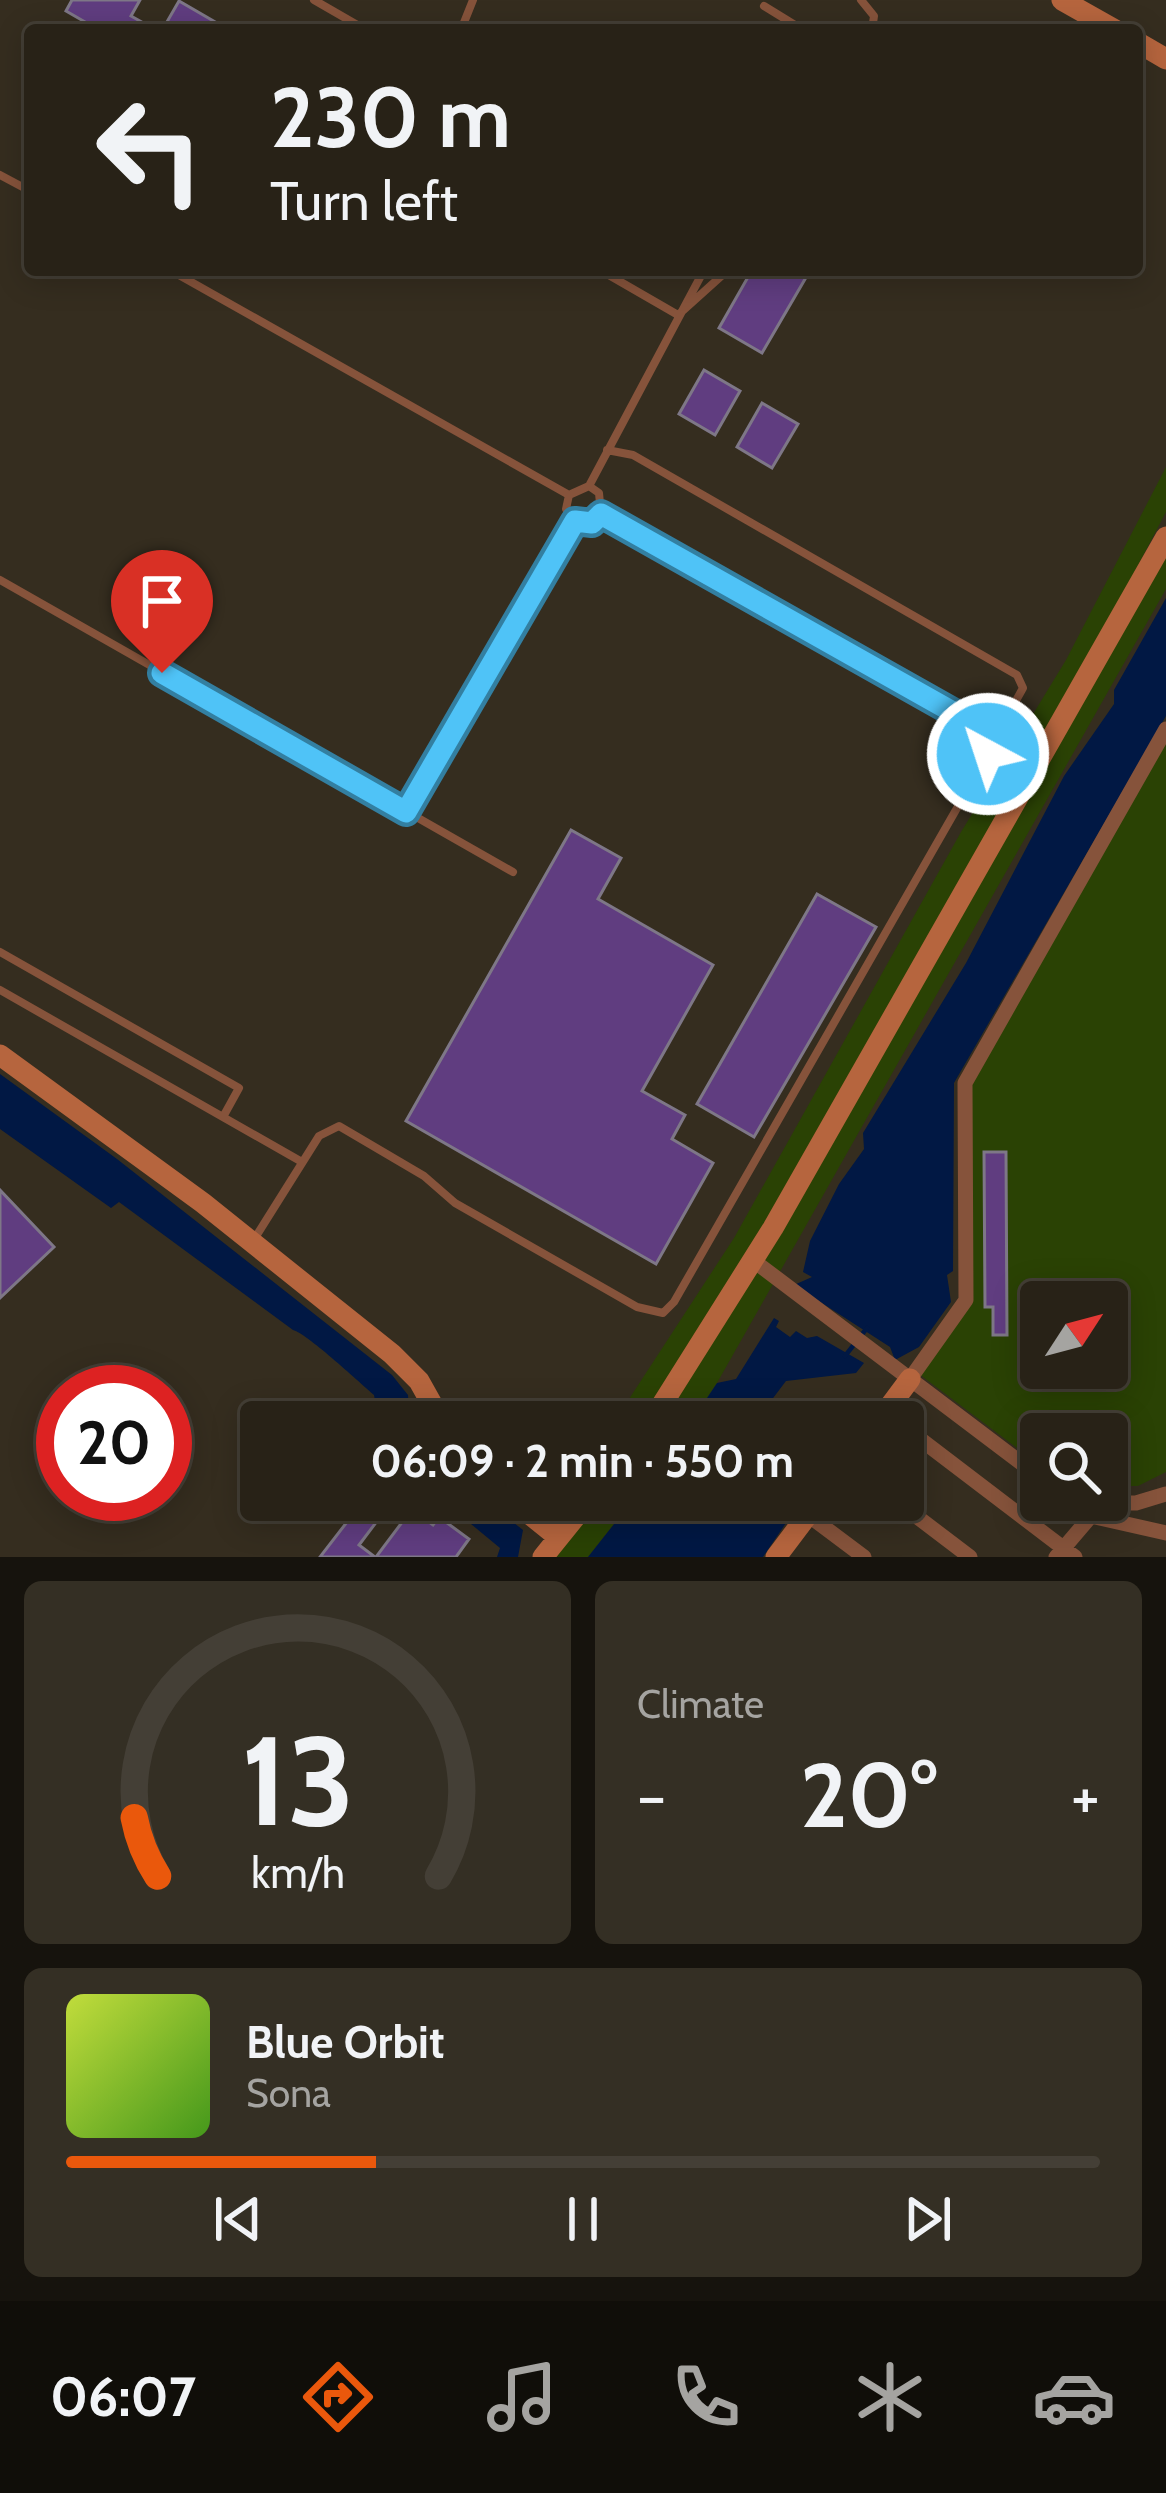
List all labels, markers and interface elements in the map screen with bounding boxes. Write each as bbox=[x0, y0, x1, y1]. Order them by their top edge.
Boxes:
text: 230 m bbox=[270, 66, 511, 168]
icon: left bbox=[72, 72, 228, 228]
text: Turn left bbox=[270, 168, 458, 234]
pin bbox=[111, 550, 213, 673]
icon: arrive bbox=[129, 568, 195, 634]
position arrow bbox=[925, 691, 1051, 817]
north arrow bbox=[1020, 1281, 1128, 1389]
map controls bbox=[1020, 1281, 1128, 1521]
speed limit sign: 20 bbox=[36, 1365, 192, 1521]
button: search bbox=[1020, 1413, 1128, 1521]
text: 06:09 · 2 min · 550 m bbox=[370, 1434, 794, 1488]
text: Climate bbox=[637, 1680, 764, 1728]
text: 13 bbox=[241, 1705, 354, 1856]
text: 20° bbox=[800, 1740, 937, 1850]
text: − bbox=[637, 1755, 666, 1836]
text: + bbox=[1071, 1755, 1100, 1836]
text: km/h bbox=[251, 1846, 344, 1898]
text: Blue Orbit bbox=[246, 2015, 444, 2069]
text: Sona bbox=[246, 2069, 331, 2117]
icon: previous bbox=[205, 2186, 271, 2252]
icon: pause bbox=[550, 2186, 616, 2252]
icon: next bbox=[895, 2186, 961, 2252]
icon: directions bbox=[296, 2355, 380, 2439]
icon: music bbox=[480, 2355, 564, 2439]
icon: phone bbox=[664, 2355, 748, 2439]
icon: climate bbox=[848, 2355, 932, 2439]
icon: car bbox=[1032, 2355, 1116, 2439]
text: 06:07 bbox=[50, 2364, 196, 2430]

